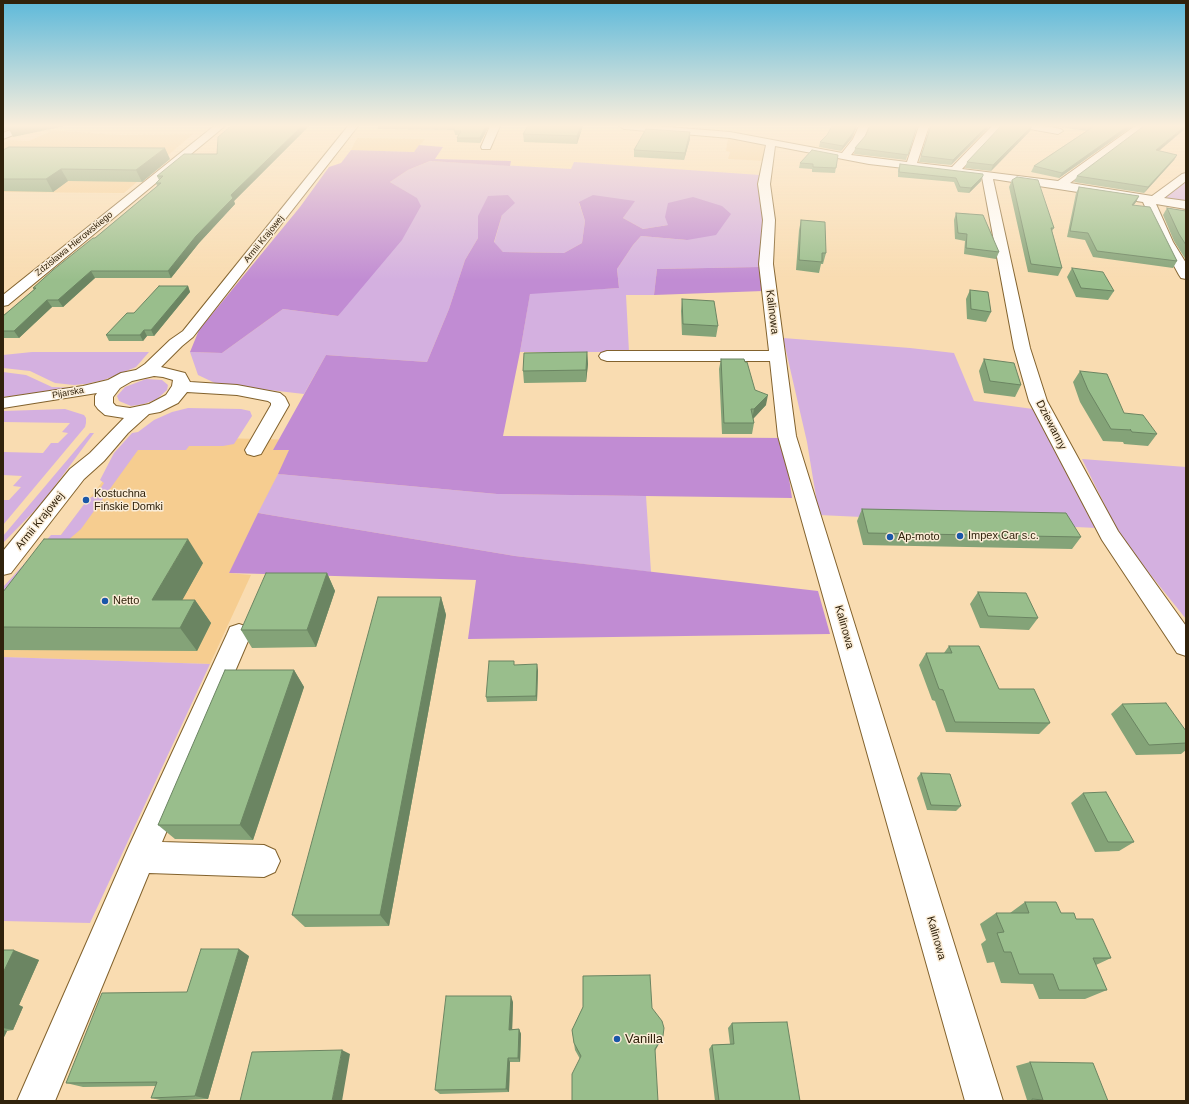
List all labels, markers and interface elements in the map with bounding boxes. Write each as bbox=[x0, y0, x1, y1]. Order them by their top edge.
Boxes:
street label: Zdzisława Hierowskiego bbox=[33, 209, 115, 279]
street label: Armii Krajowej bbox=[242, 213, 286, 265]
street label: Kalinowa bbox=[763, 289, 781, 335]
street label: Pijarska bbox=[51, 385, 85, 401]
street label: Dziewanny bbox=[1033, 398, 1069, 452]
place label: Kostuchna Fińskie Domki bbox=[94, 487, 163, 513]
street label: Armii Krajowej bbox=[13, 490, 67, 552]
marker: Kostuchna Fińskie Domki bbox=[81, 495, 91, 505]
place label: Impex Car s.c. bbox=[968, 529, 1039, 543]
place label: Ap-moto bbox=[898, 530, 940, 544]
marker: Impex Car s.c. bbox=[955, 531, 965, 541]
marker: Ap-moto bbox=[885, 532, 895, 542]
place label: Netto bbox=[113, 594, 139, 608]
marker: Netto bbox=[100, 596, 110, 606]
street label: Kalinowa bbox=[832, 604, 856, 650]
street label: Kalinowa bbox=[924, 915, 948, 961]
place label: Vanilla bbox=[625, 1031, 663, 1047]
marker: Vanilla bbox=[612, 1034, 622, 1044]

